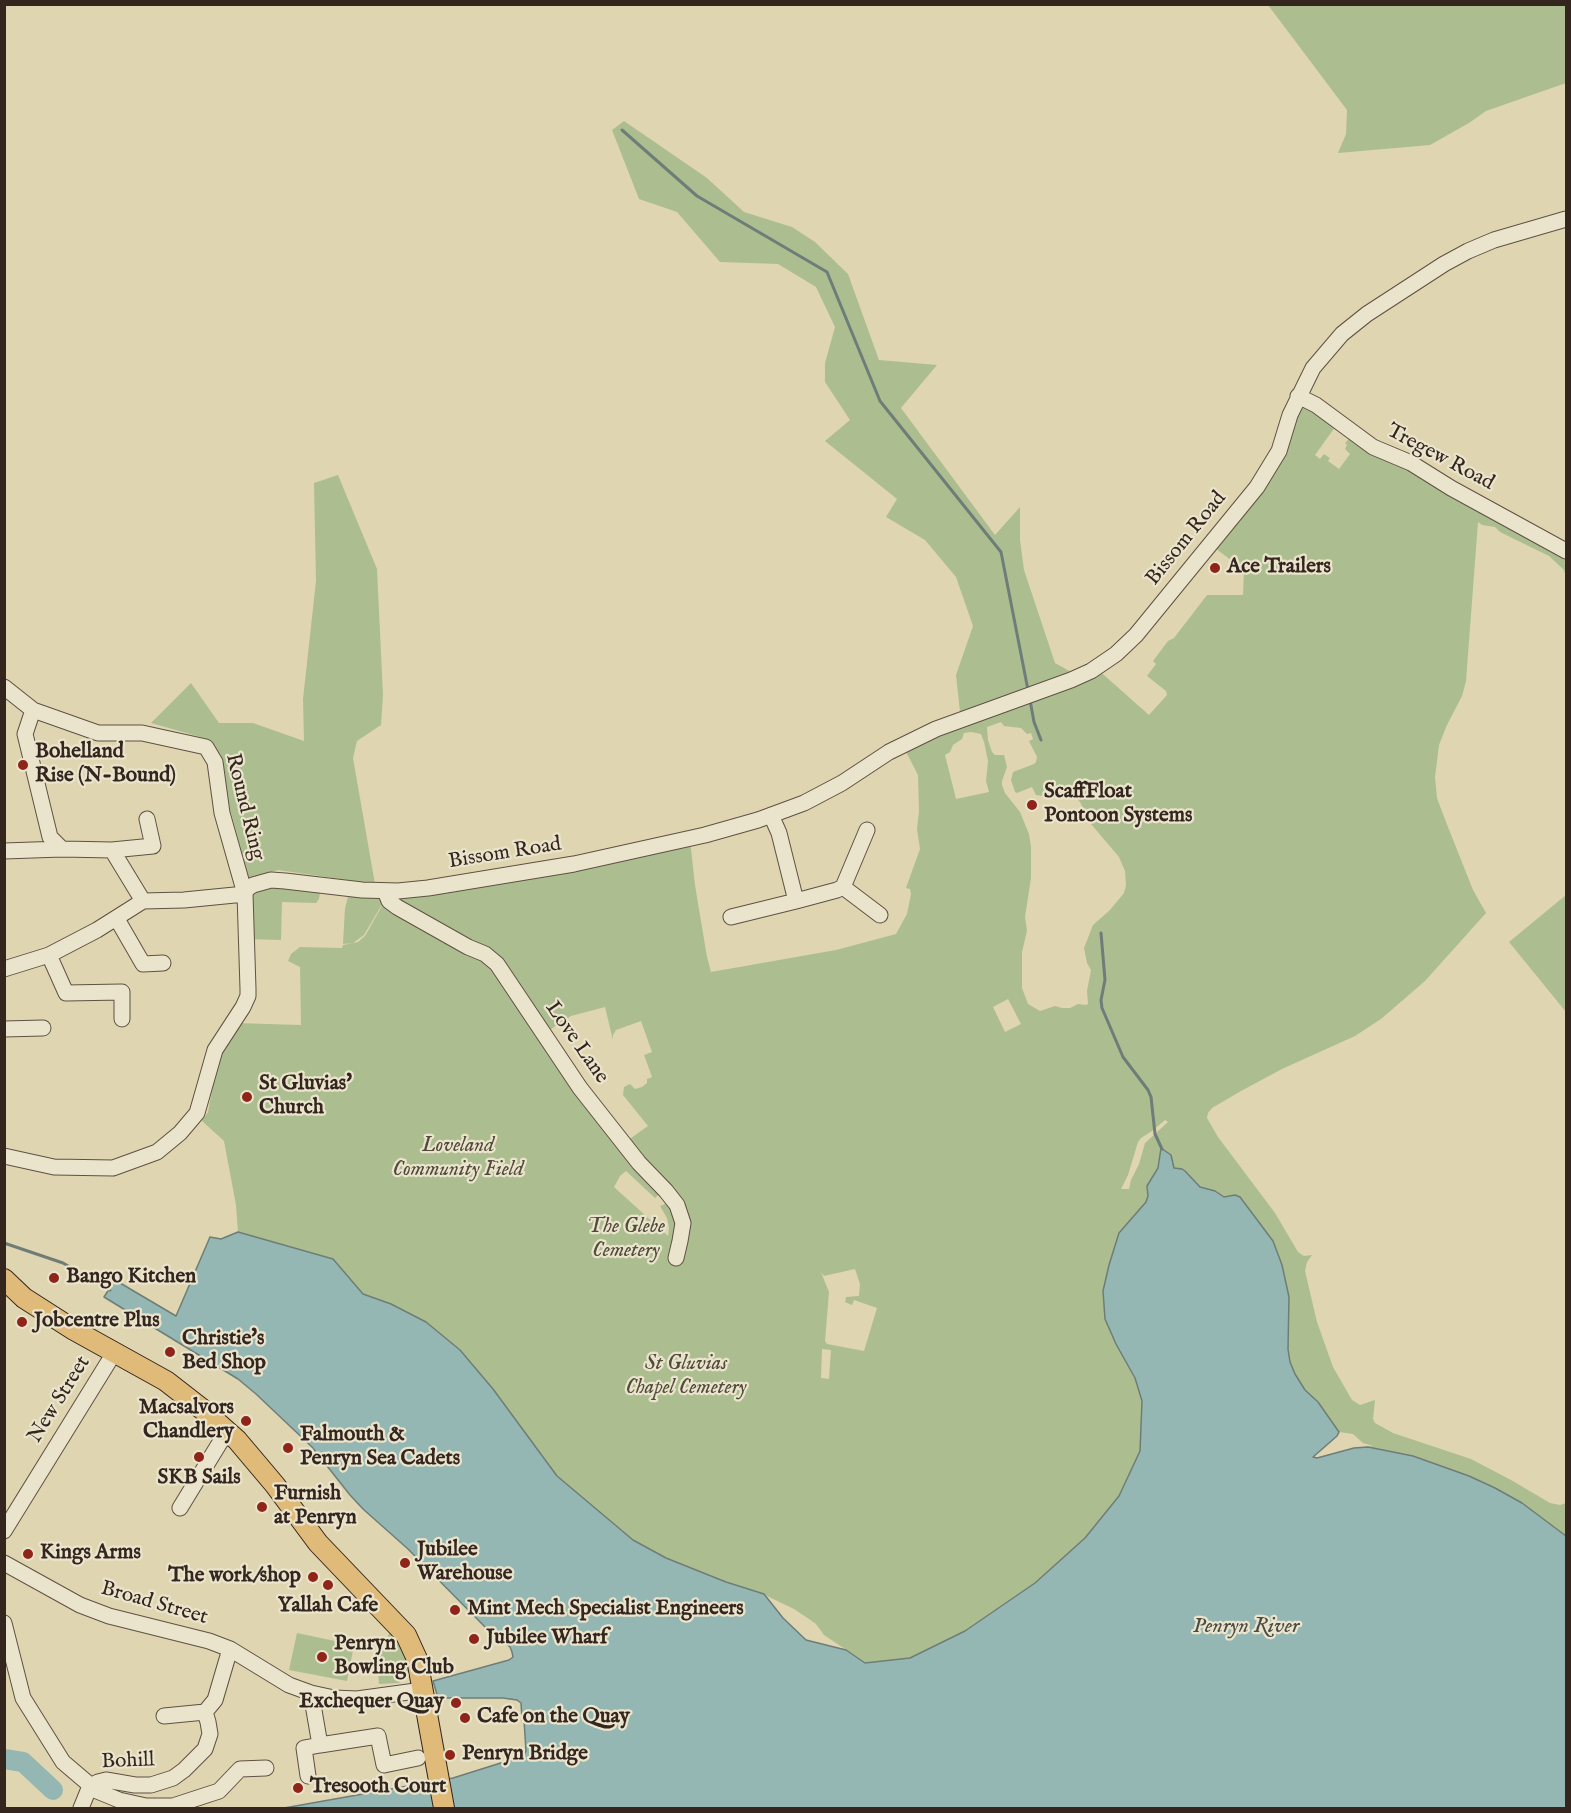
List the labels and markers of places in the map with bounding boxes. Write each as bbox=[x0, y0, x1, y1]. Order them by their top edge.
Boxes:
place label: Ace Trailers bbox=[1227, 555, 1331, 581]
marker: Ace Trailers bbox=[1208, 561, 1222, 575]
place label: Bohelland Rise (N-Bound) bbox=[35, 740, 176, 790]
marker: Bohelland Rise (N-Bound) bbox=[16, 758, 30, 772]
place label: ScaffFloat Pontoon Systems bbox=[1044, 780, 1192, 830]
marker: ScaffFloat Pontoon Systems bbox=[1025, 798, 1039, 812]
place label: St Gluvias' Church bbox=[259, 1072, 352, 1122]
marker: St Gluvias' Church bbox=[240, 1090, 254, 1104]
place label: Bango Kitchen bbox=[66, 1265, 196, 1291]
marker: Bango Kitchen bbox=[47, 1271, 61, 1285]
place label: Jobcentre Plus bbox=[34, 1309, 160, 1335]
marker: Jobcentre Plus bbox=[15, 1315, 29, 1329]
place label: Christie's Bed Shop bbox=[182, 1327, 266, 1377]
marker: Christie's Bed Shop bbox=[163, 1345, 177, 1359]
place label: Macsalvors Chandlery bbox=[139, 1396, 234, 1446]
marker: Macsalvors Chandlery bbox=[239, 1414, 253, 1428]
place label: Falmouth & Penryn Sea Cadets bbox=[300, 1423, 460, 1473]
marker: Falmouth & Penryn Sea Cadets bbox=[281, 1441, 295, 1455]
marker: SKB Sails bbox=[192, 1450, 206, 1464]
place label: SKB Sails bbox=[157, 1466, 241, 1492]
place label: Furnish at Penryn bbox=[274, 1482, 357, 1532]
marker: Furnish at Penryn bbox=[255, 1500, 269, 1514]
place label: Jubilee Warehouse bbox=[417, 1538, 512, 1588]
place label: Kings Arms bbox=[40, 1541, 141, 1567]
marker: Kings Arms bbox=[21, 1547, 35, 1561]
marker: Jubilee Warehouse bbox=[398, 1556, 412, 1570]
place label: The work/shop bbox=[168, 1564, 301, 1590]
marker: The work/shop bbox=[306, 1570, 320, 1584]
marker: Yallah Cafe bbox=[321, 1578, 335, 1592]
place label: Yallah Cafe bbox=[278, 1594, 378, 1620]
place label: Mint Mech Specialist Engineers bbox=[467, 1597, 744, 1623]
marker: Mint Mech Specialist Engineers bbox=[448, 1603, 462, 1617]
place label: Jubilee Wharf bbox=[486, 1626, 608, 1652]
place label: Penryn Bowling Club bbox=[334, 1632, 454, 1682]
marker: Jubilee Wharf bbox=[467, 1632, 481, 1646]
marker: Penryn Bowling Club bbox=[315, 1650, 329, 1664]
place label: Exchequer Quay bbox=[299, 1690, 444, 1716]
marker: Exchequer Quay bbox=[449, 1696, 463, 1710]
place label: Cafe on the Quay bbox=[477, 1705, 630, 1731]
marker: Cafe on the Quay bbox=[458, 1711, 472, 1725]
place label: Penryn Bridge bbox=[462, 1742, 588, 1768]
marker: Penryn Bridge bbox=[443, 1748, 457, 1762]
place label: Tresooth Court bbox=[310, 1775, 446, 1801]
marker: Tresooth Court bbox=[291, 1781, 305, 1795]

